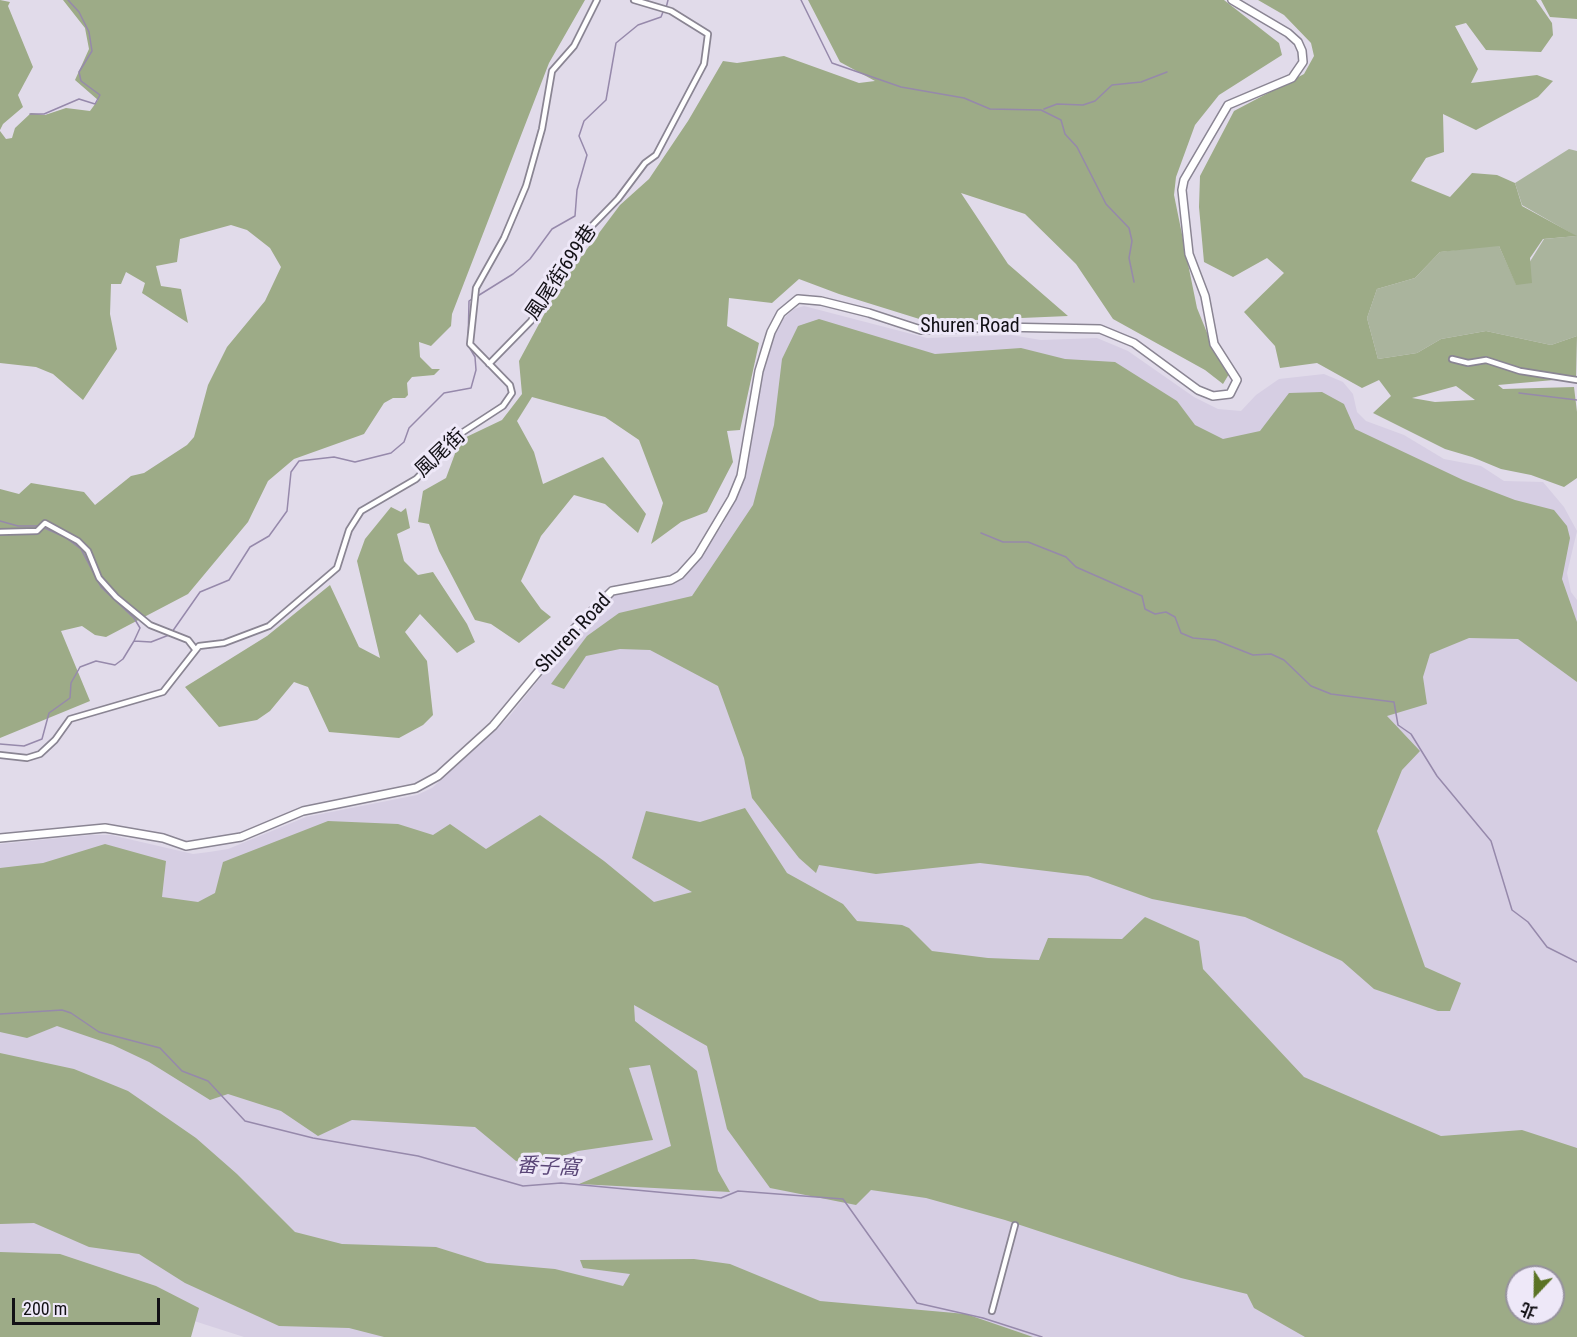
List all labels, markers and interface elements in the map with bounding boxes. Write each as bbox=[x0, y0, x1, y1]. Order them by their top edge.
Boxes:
street label: 風尾街699巷 bbox=[521, 221, 603, 325]
street label: Shuren Road bbox=[920, 315, 1020, 339]
street label: 風尾街 bbox=[411, 425, 471, 483]
street label: Shuren Road bbox=[531, 589, 617, 679]
water label: 番子窩 bbox=[516, 1154, 580, 1182]
north arrow bbox=[1505, 1265, 1565, 1325]
scale bar bbox=[15, 1286, 164, 1324]
text: 200 m bbox=[23, 1298, 67, 1319]
text: 北 bbox=[1518, 1298, 1540, 1322]

